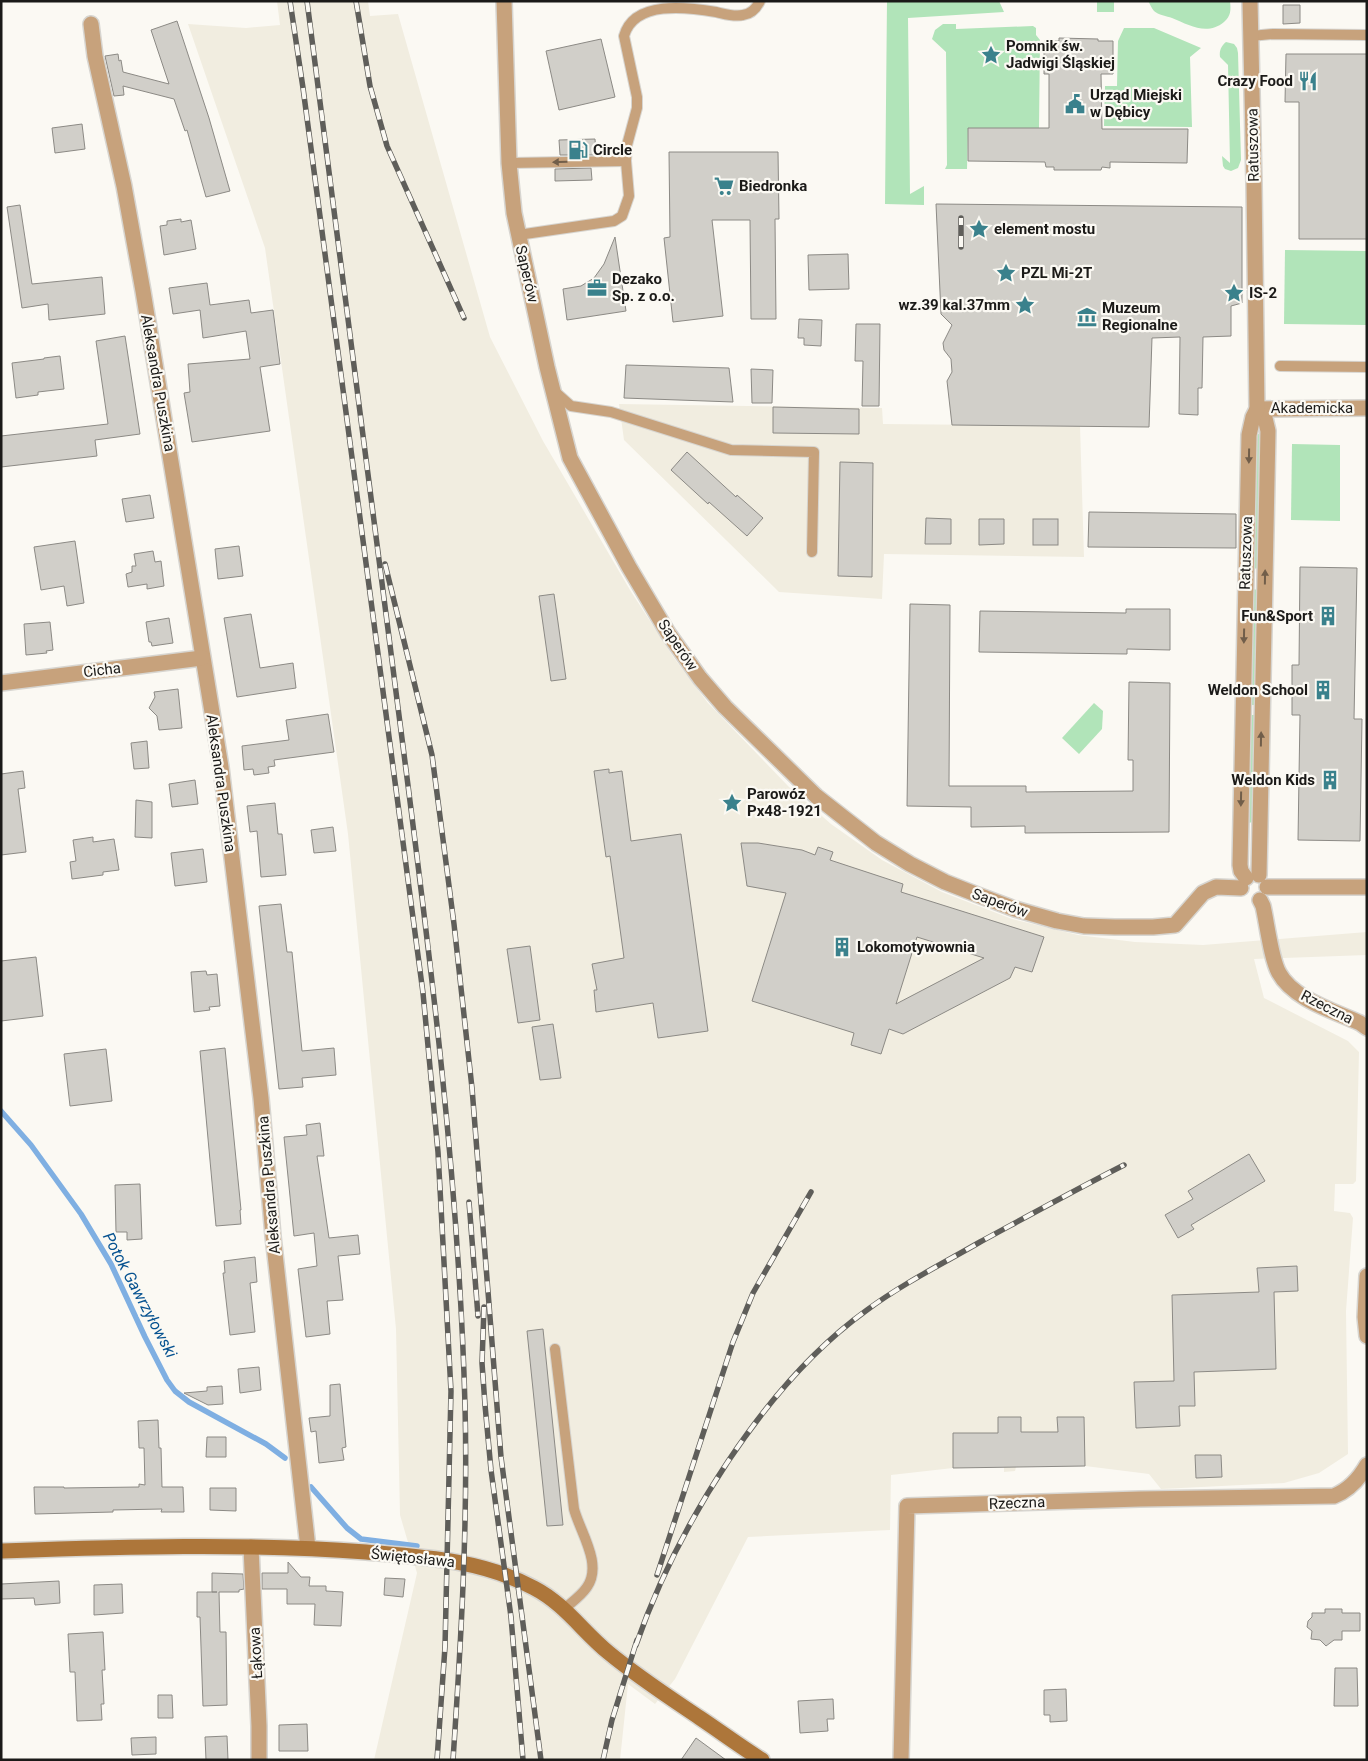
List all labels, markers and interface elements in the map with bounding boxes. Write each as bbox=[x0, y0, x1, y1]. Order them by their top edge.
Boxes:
place label: Pomnik św. Jadwigi Śląskiej bbox=[1006, 37, 1115, 72]
place icon: Pomnik św. Jadwigi Śląskiej bbox=[980, 44, 1002, 66]
restaurant icon: Crazy Food bbox=[1297, 70, 1319, 92]
place label: Crazy Food bbox=[1218, 72, 1293, 90]
place label: Urząd Miejski w Dębicy bbox=[1090, 86, 1182, 121]
public building icon: Urząd Miejski w Dębicy bbox=[1064, 93, 1086, 115]
street label: Ratuszowa bbox=[1243, 108, 1263, 182]
fuel station icon: Circle bbox=[567, 139, 589, 161]
place label: Circle bbox=[593, 141, 632, 159]
one-way arrow bbox=[552, 158, 568, 166]
supermarket icon: Biedronka bbox=[713, 175, 735, 197]
place label: Biedronka bbox=[739, 177, 807, 195]
place icon: element mostu bbox=[968, 218, 990, 240]
place label: element mostu bbox=[994, 220, 1095, 238]
street label: Saperów bbox=[512, 244, 542, 304]
place icon: PZL Mi-2T bbox=[995, 262, 1017, 284]
place label: PZL Mi-2T bbox=[1021, 264, 1092, 282]
place label: Dezako Sp. z o.o. bbox=[612, 270, 675, 305]
office icon: Dezako Sp. z o.o. bbox=[586, 277, 608, 299]
place icon: IS-2 bbox=[1223, 282, 1245, 304]
place label: IS-2 bbox=[1249, 284, 1278, 302]
place icon: wz.39 kal.37mm bbox=[1014, 294, 1036, 316]
place label: wz.39 kal.37mm bbox=[899, 296, 1010, 314]
place label: Muzeum Regionalne bbox=[1102, 299, 1178, 334]
museum icon: Muzeum Regionalne bbox=[1076, 306, 1098, 328]
street label: Aleksandra Puszkina bbox=[137, 313, 179, 453]
street label: Akademicka bbox=[1271, 399, 1353, 417]
one-way arrow bbox=[1245, 448, 1253, 464]
street label: Ratuszowa bbox=[1236, 516, 1256, 590]
one-way arrow bbox=[1261, 568, 1269, 584]
building icon: Fun&Sport bbox=[1317, 605, 1339, 627]
place label: Fun&Sport bbox=[1241, 607, 1313, 625]
street label: Saperów bbox=[654, 616, 702, 674]
one-way arrow bbox=[1240, 628, 1248, 644]
street label: Cicha bbox=[82, 659, 122, 681]
building icon: Weldon School bbox=[1312, 679, 1334, 701]
place label: Weldon School bbox=[1208, 681, 1308, 699]
street label: Aleksandra Puszkina bbox=[202, 713, 240, 853]
one-way arrow bbox=[1258, 731, 1266, 747]
building icon: Weldon Kids bbox=[1319, 769, 1341, 791]
place label: Weldon Kids bbox=[1231, 771, 1315, 789]
place label: Parowóz Px48-1921 bbox=[747, 785, 822, 820]
one-way arrow bbox=[1237, 791, 1245, 807]
place icon: Parowóz Px48-1921 bbox=[721, 792, 743, 814]
street label: Saperów bbox=[970, 885, 1030, 921]
building icon: Lokomotywownia bbox=[831, 936, 853, 958]
place label: Lokomotywownia bbox=[857, 938, 975, 956]
street label: Rzeczna bbox=[1298, 986, 1356, 1028]
street label: Aleksandra Puszkina bbox=[254, 1115, 284, 1255]
water label: Potok Gawrzyłowski bbox=[99, 1229, 181, 1361]
street label: Rzeczna bbox=[989, 1493, 1045, 1513]
street label: Świętosława bbox=[370, 1545, 456, 1571]
street label: Łąkowa bbox=[246, 1627, 266, 1679]

